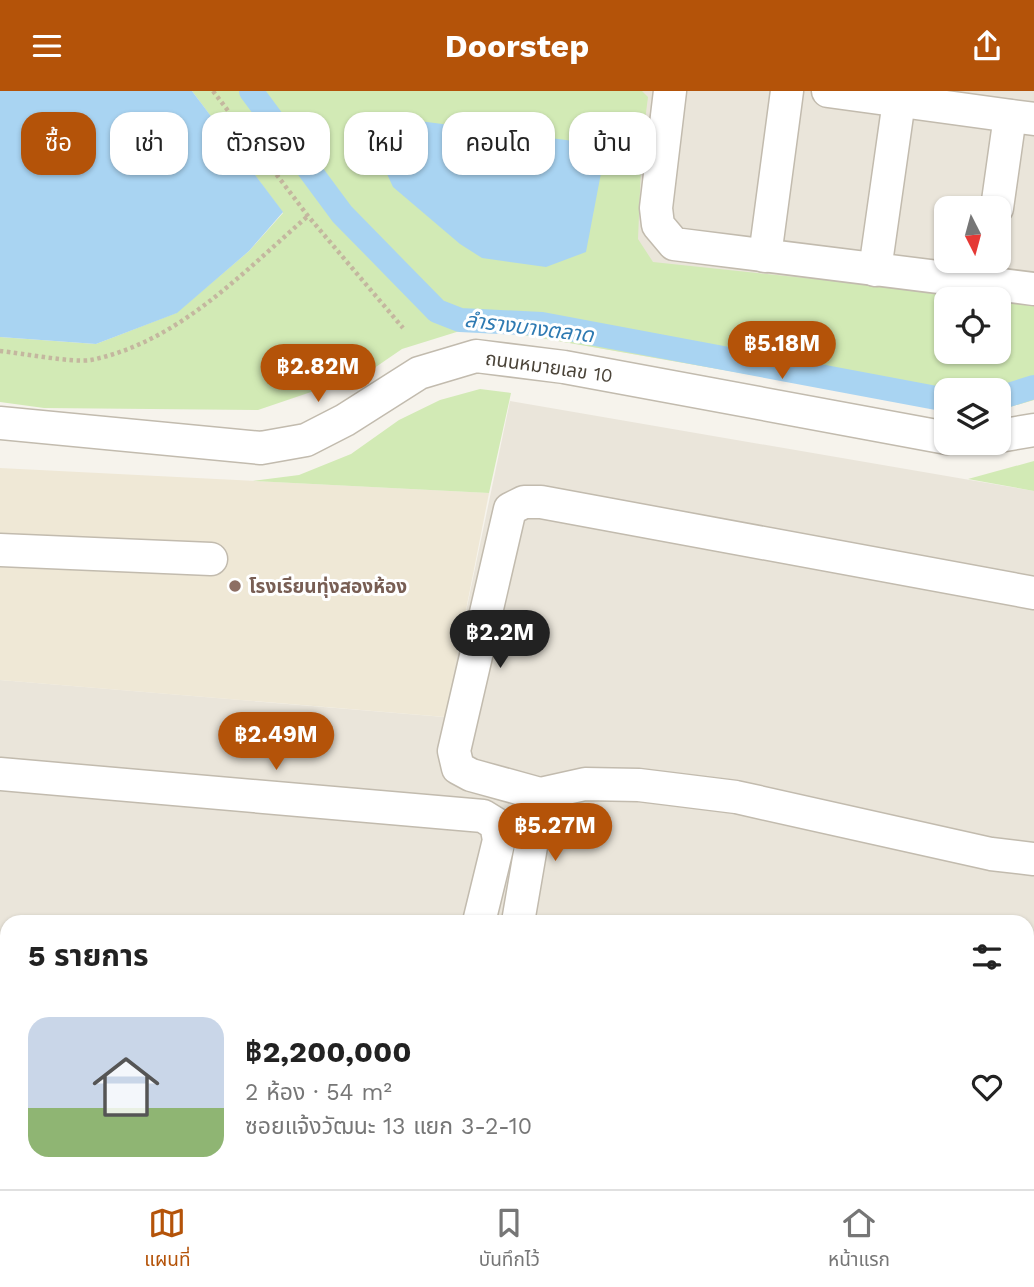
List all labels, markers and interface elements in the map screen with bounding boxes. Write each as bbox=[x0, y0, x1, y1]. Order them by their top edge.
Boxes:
icon: menu bbox=[28, 27, 66, 65]
text: Doorstep bbox=[445, 27, 589, 65]
icon: share bbox=[968, 27, 1006, 65]
chip: ซื้อ bbox=[21, 112, 96, 175]
chip: เช่า bbox=[110, 112, 188, 175]
chip: ตัวกรอง bbox=[202, 112, 330, 175]
chip: ใหม่ bbox=[344, 112, 428, 175]
chip: คอนโด bbox=[442, 112, 555, 175]
chip: บ้าน bbox=[569, 112, 656, 175]
north arrow bbox=[934, 196, 1012, 273]
map controls bbox=[934, 196, 1011, 455]
button: locate bbox=[934, 287, 1011, 364]
water label: ลำรางบางตลาด bbox=[463, 307, 596, 347]
pin: ฿5.18M bbox=[725, 321, 839, 381]
text: ฿5.18M bbox=[744, 330, 820, 357]
pin: ฿2.82M bbox=[261, 345, 375, 404]
street label: ถนนหมายเลข 10 bbox=[484, 347, 614, 387]
text: ฿2.82M bbox=[277, 353, 359, 380]
button: layers bbox=[934, 378, 1011, 455]
place label: โรงเรียนทุ่งสองห้อง bbox=[249, 575, 407, 598]
marker: โรงเรียนทุ่งสองห้อง bbox=[227, 578, 243, 594]
pin: ฿2.2M bbox=[451, 611, 549, 670]
text: ฿2.2M bbox=[466, 619, 534, 646]
pin: ฿2.49M bbox=[219, 713, 333, 772]
text: ฿2.49M bbox=[234, 721, 318, 748]
pin: ฿5.27M bbox=[498, 803, 612, 863]
text: ฿5.27M bbox=[514, 812, 596, 839]
text: 5 รายการ bbox=[28, 938, 149, 973]
icon: filters bbox=[968, 938, 1006, 976]
text: ฿2,200,000 bbox=[245, 1034, 412, 1069]
icon: home bbox=[84, 1045, 168, 1129]
icon: heart bbox=[968, 1068, 1006, 1106]
text: 2 ห้อง · 54 m² bbox=[245, 1079, 392, 1106]
text: ซอยแจ้งวัฒนะ 13 แยก 3-2-10 bbox=[245, 1113, 532, 1140]
tab: แผนที่ bbox=[144, 1204, 190, 1275]
tab: บันทึกไว้ bbox=[479, 1204, 540, 1275]
tab: หน้าแรก bbox=[828, 1204, 890, 1275]

